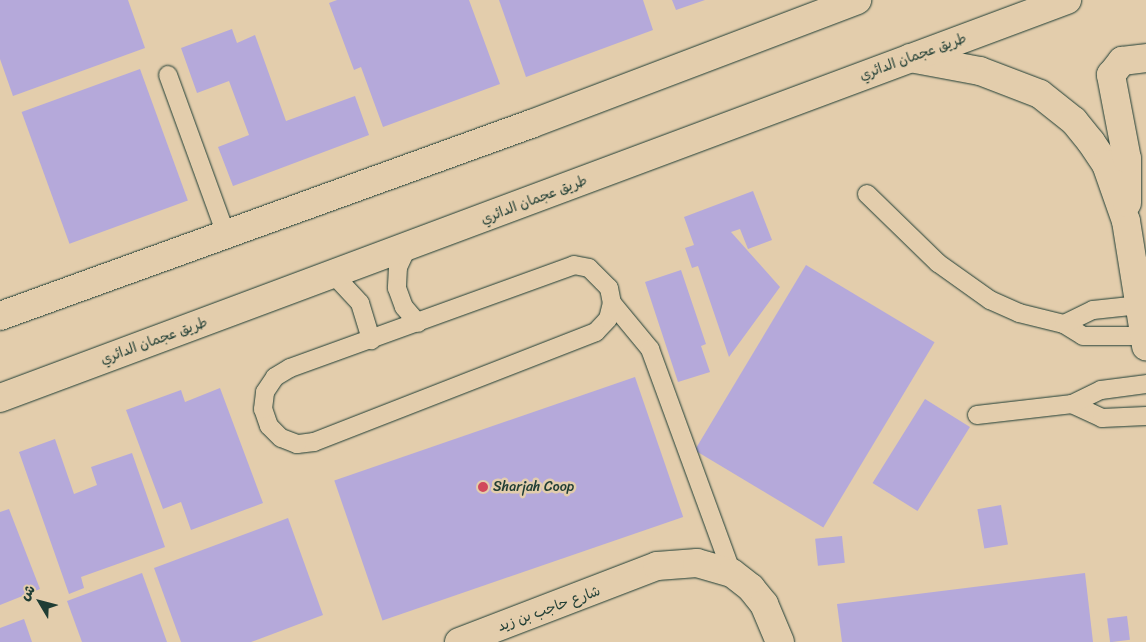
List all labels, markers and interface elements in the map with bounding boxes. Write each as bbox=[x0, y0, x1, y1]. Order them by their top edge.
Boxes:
street label: طريق عجمان الدائري bbox=[857, 30, 969, 84]
street label: طريق عجمان الدائري bbox=[478, 172, 590, 228]
street label: طريق عجمان الدائري bbox=[98, 314, 210, 368]
place label: Sharjah Coop bbox=[493, 479, 574, 495]
marker: Sharjah Coop bbox=[477, 481, 489, 493]
north arrow bbox=[15, 577, 65, 627]
text: ش bbox=[13, 579, 42, 606]
street label: شارع حاجب بن زيد bbox=[495, 583, 603, 635]

